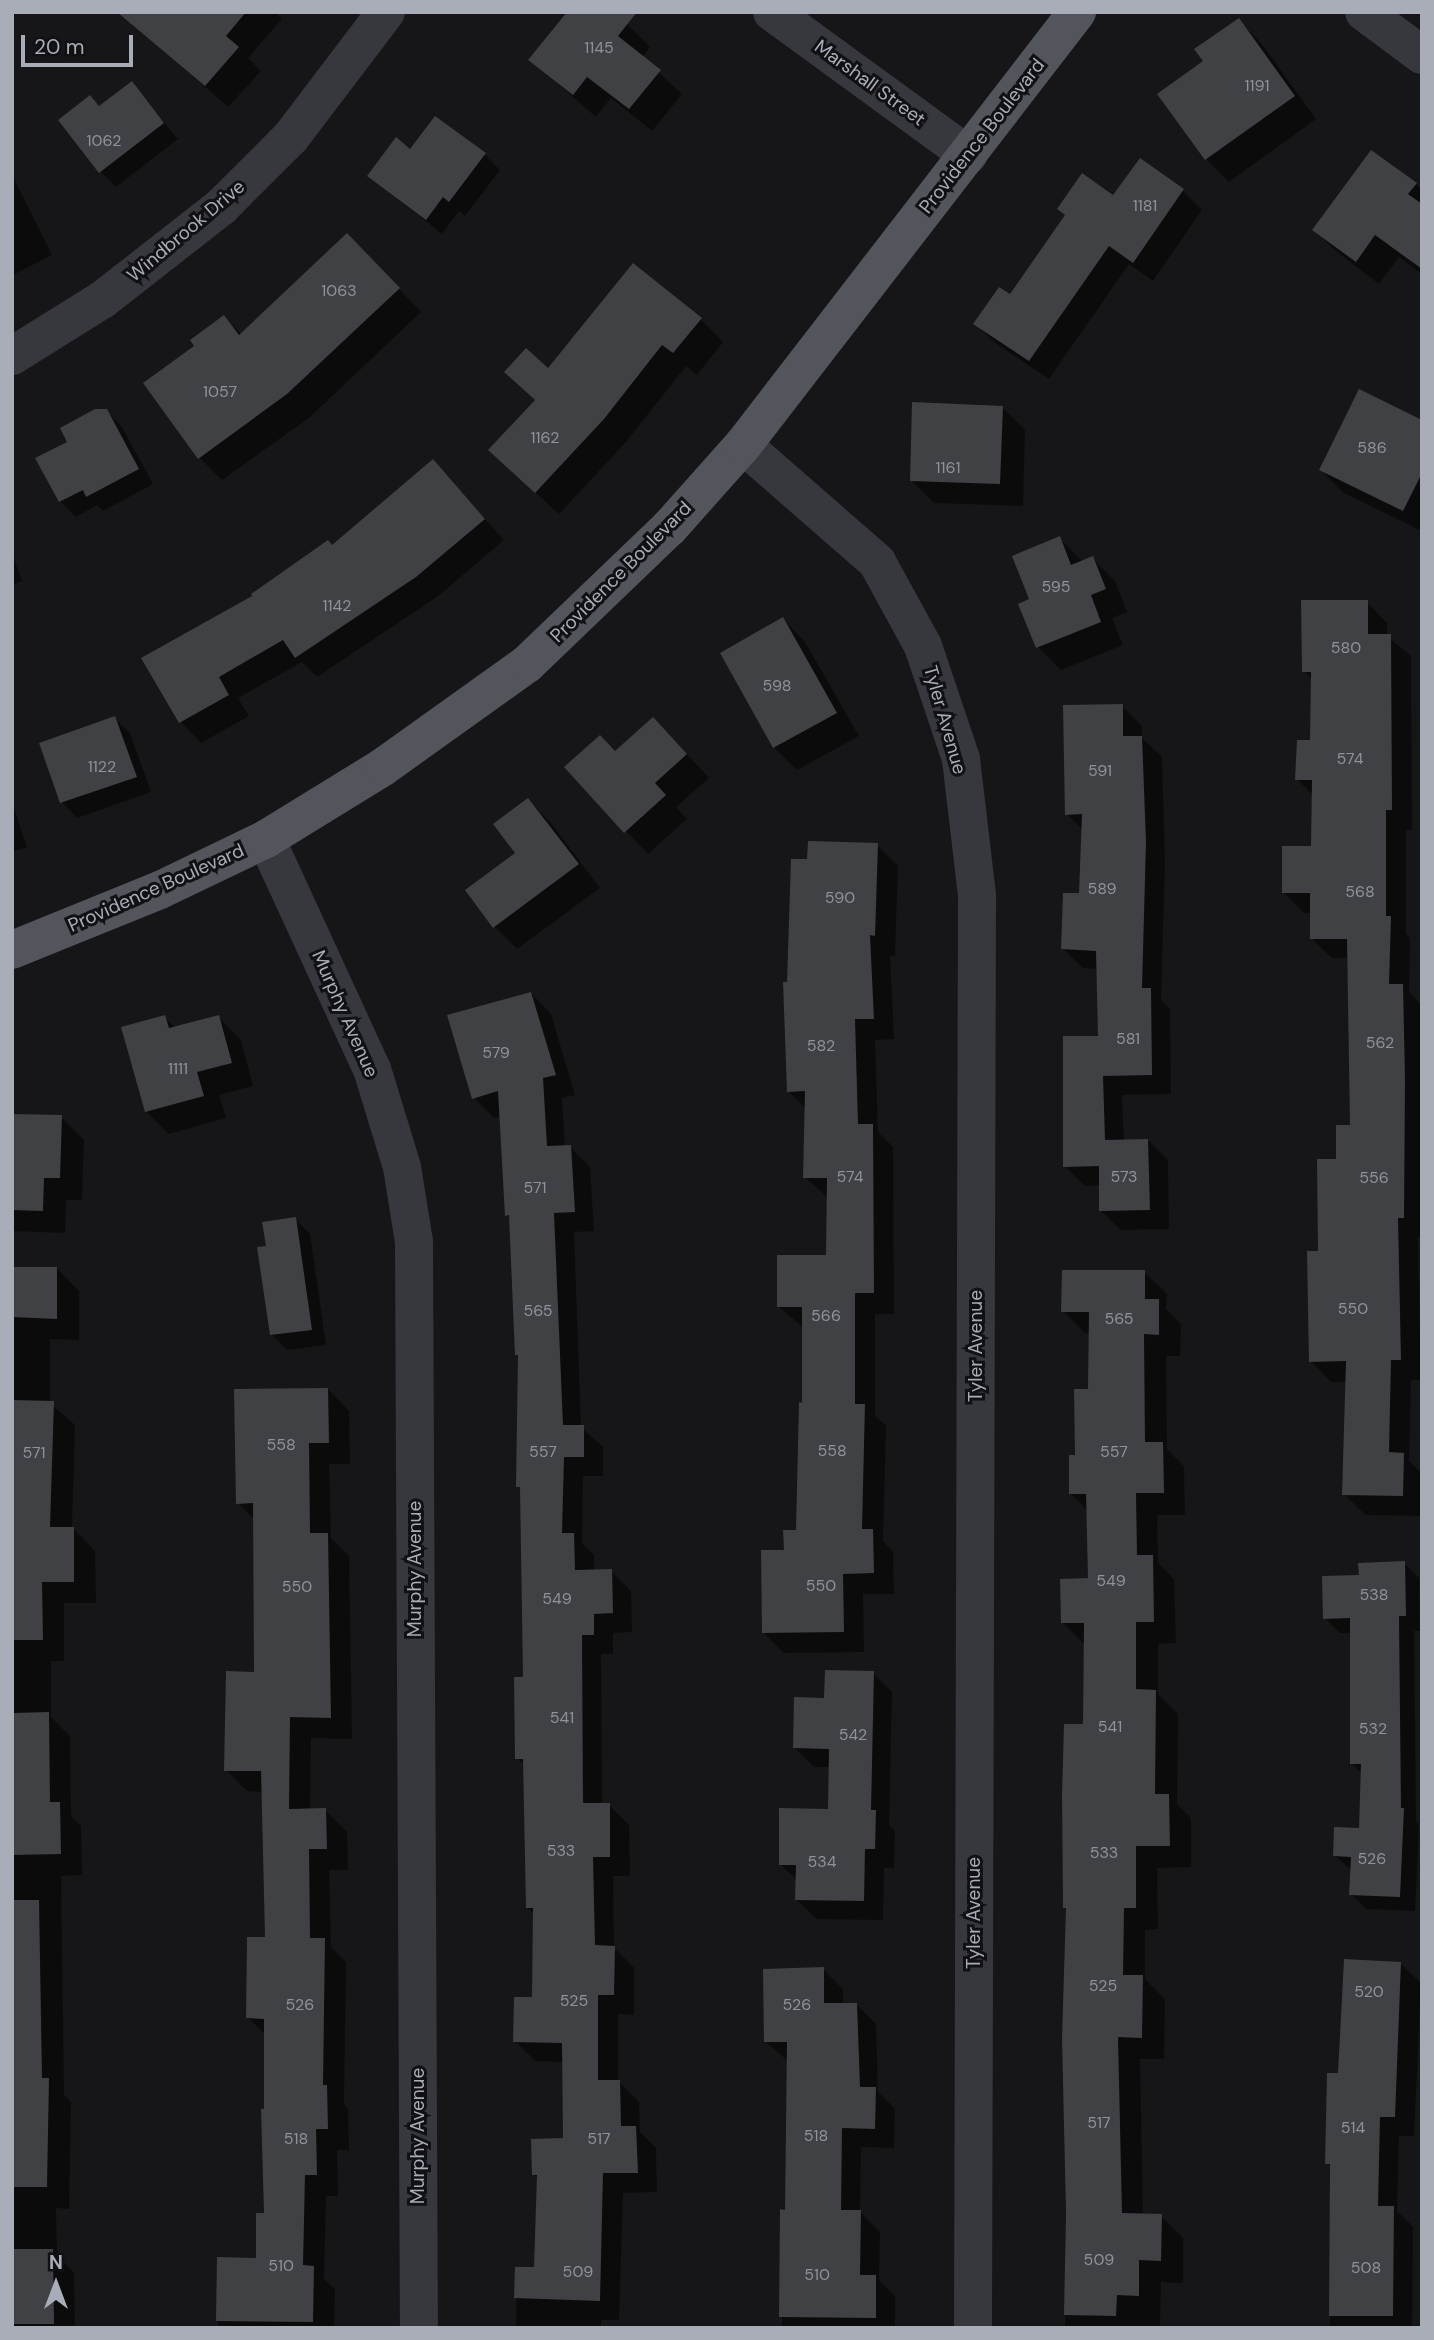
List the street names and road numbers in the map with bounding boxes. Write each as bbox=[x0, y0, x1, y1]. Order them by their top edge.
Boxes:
street label: Marshall Street bbox=[810, 35, 930, 131]
street label: Providence Boulevard bbox=[914, 54, 1050, 218]
street label: Windbrook Drive bbox=[123, 175, 249, 287]
street label: Providence Boulevard bbox=[546, 497, 696, 647]
street label: Tyler Avenue bbox=[919, 663, 971, 777]
street label: Providence Boulevard bbox=[65, 839, 247, 937]
street label: Murphy Avenue bbox=[307, 947, 383, 1081]
street label: Tyler Avenue bbox=[965, 1290, 987, 1402]
street label: Murphy Avenue bbox=[404, 1501, 426, 1637]
street label: Tyler Avenue bbox=[963, 1857, 985, 1969]
street label: Murphy Avenue bbox=[407, 2068, 429, 2204]

